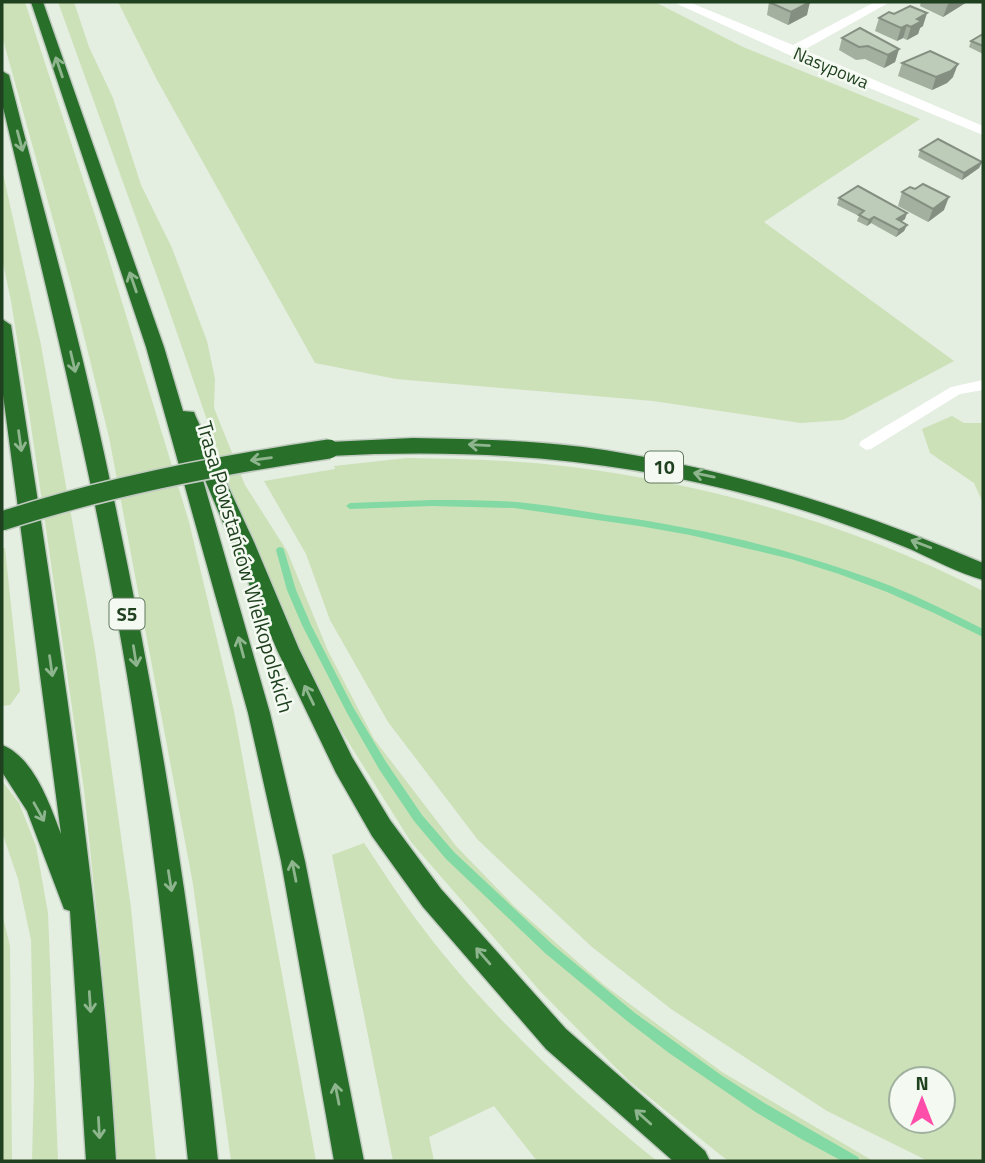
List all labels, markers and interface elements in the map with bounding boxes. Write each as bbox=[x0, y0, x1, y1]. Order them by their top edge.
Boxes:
street label: Nasypowa bbox=[789, 40, 873, 96]
one-way arrow bbox=[52, 57, 64, 79]
one-way arrow bbox=[14, 129, 27, 151]
one-way arrow bbox=[126, 272, 138, 294]
one-way arrow bbox=[67, 350, 80, 373]
street label: Trasa Powstańców Wielkopolskich bbox=[189, 417, 303, 716]
one-way arrow bbox=[14, 429, 27, 451]
one-way arrow bbox=[468, 439, 491, 452]
one-way arrow bbox=[250, 452, 273, 465]
road number: 10 bbox=[645, 452, 683, 482]
one-way arrow bbox=[693, 468, 716, 482]
one-way arrow bbox=[911, 537, 932, 549]
road number: S5 bbox=[110, 598, 144, 629]
one-way arrow bbox=[234, 636, 247, 659]
one-way arrow bbox=[129, 645, 142, 667]
one-way arrow bbox=[44, 654, 57, 677]
one-way arrow bbox=[302, 685, 316, 706]
one-way arrow bbox=[33, 801, 46, 822]
one-way arrow bbox=[287, 860, 301, 883]
one-way arrow bbox=[163, 869, 176, 892]
one-way arrow bbox=[475, 947, 491, 965]
one-way arrow bbox=[84, 991, 97, 1013]
north arrow bbox=[887, 1065, 957, 1135]
text: N bbox=[915, 1068, 929, 1097]
one-way arrow bbox=[329, 1083, 343, 1106]
one-way arrow bbox=[635, 1109, 652, 1126]
one-way arrow bbox=[93, 1116, 106, 1138]

